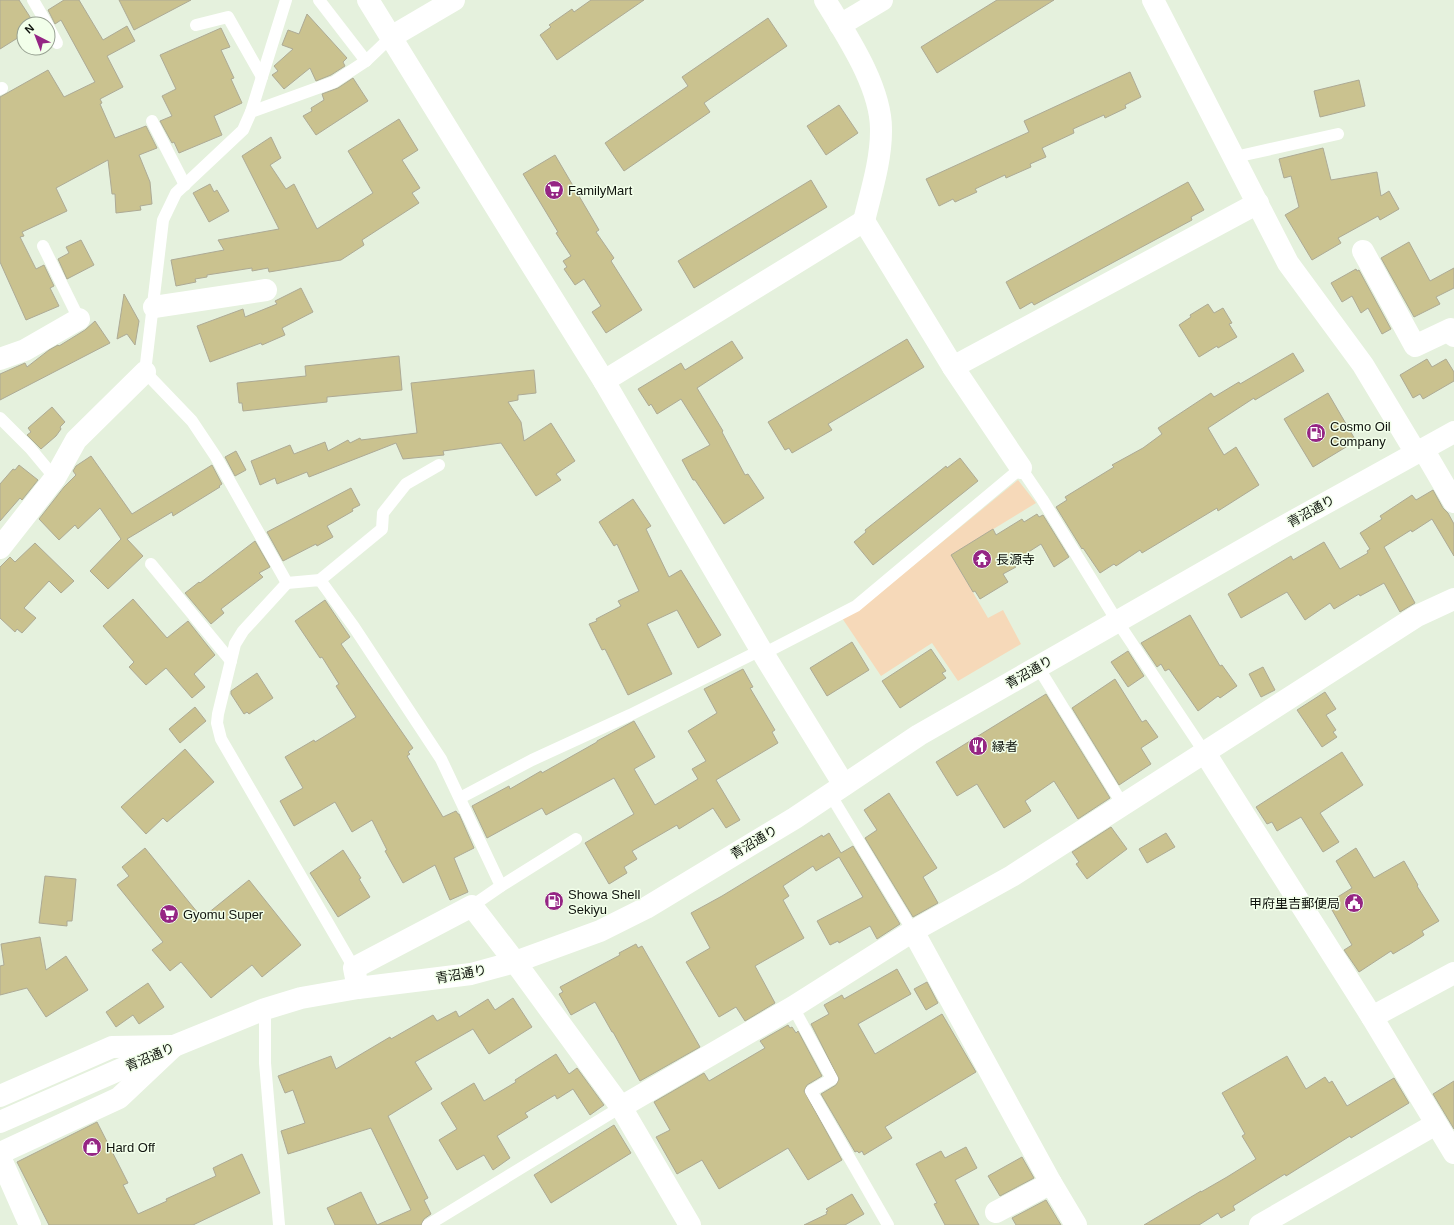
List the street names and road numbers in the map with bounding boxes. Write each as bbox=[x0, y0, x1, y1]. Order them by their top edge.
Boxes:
street label: 青沼通り bbox=[1285, 492, 1337, 530]
street label: 青沼通り bbox=[1003, 653, 1055, 691]
street label: 青沼通り bbox=[728, 822, 780, 862]
street label: 青沼通り bbox=[434, 962, 488, 986]
street label: 青沼通り bbox=[123, 1040, 177, 1074]

